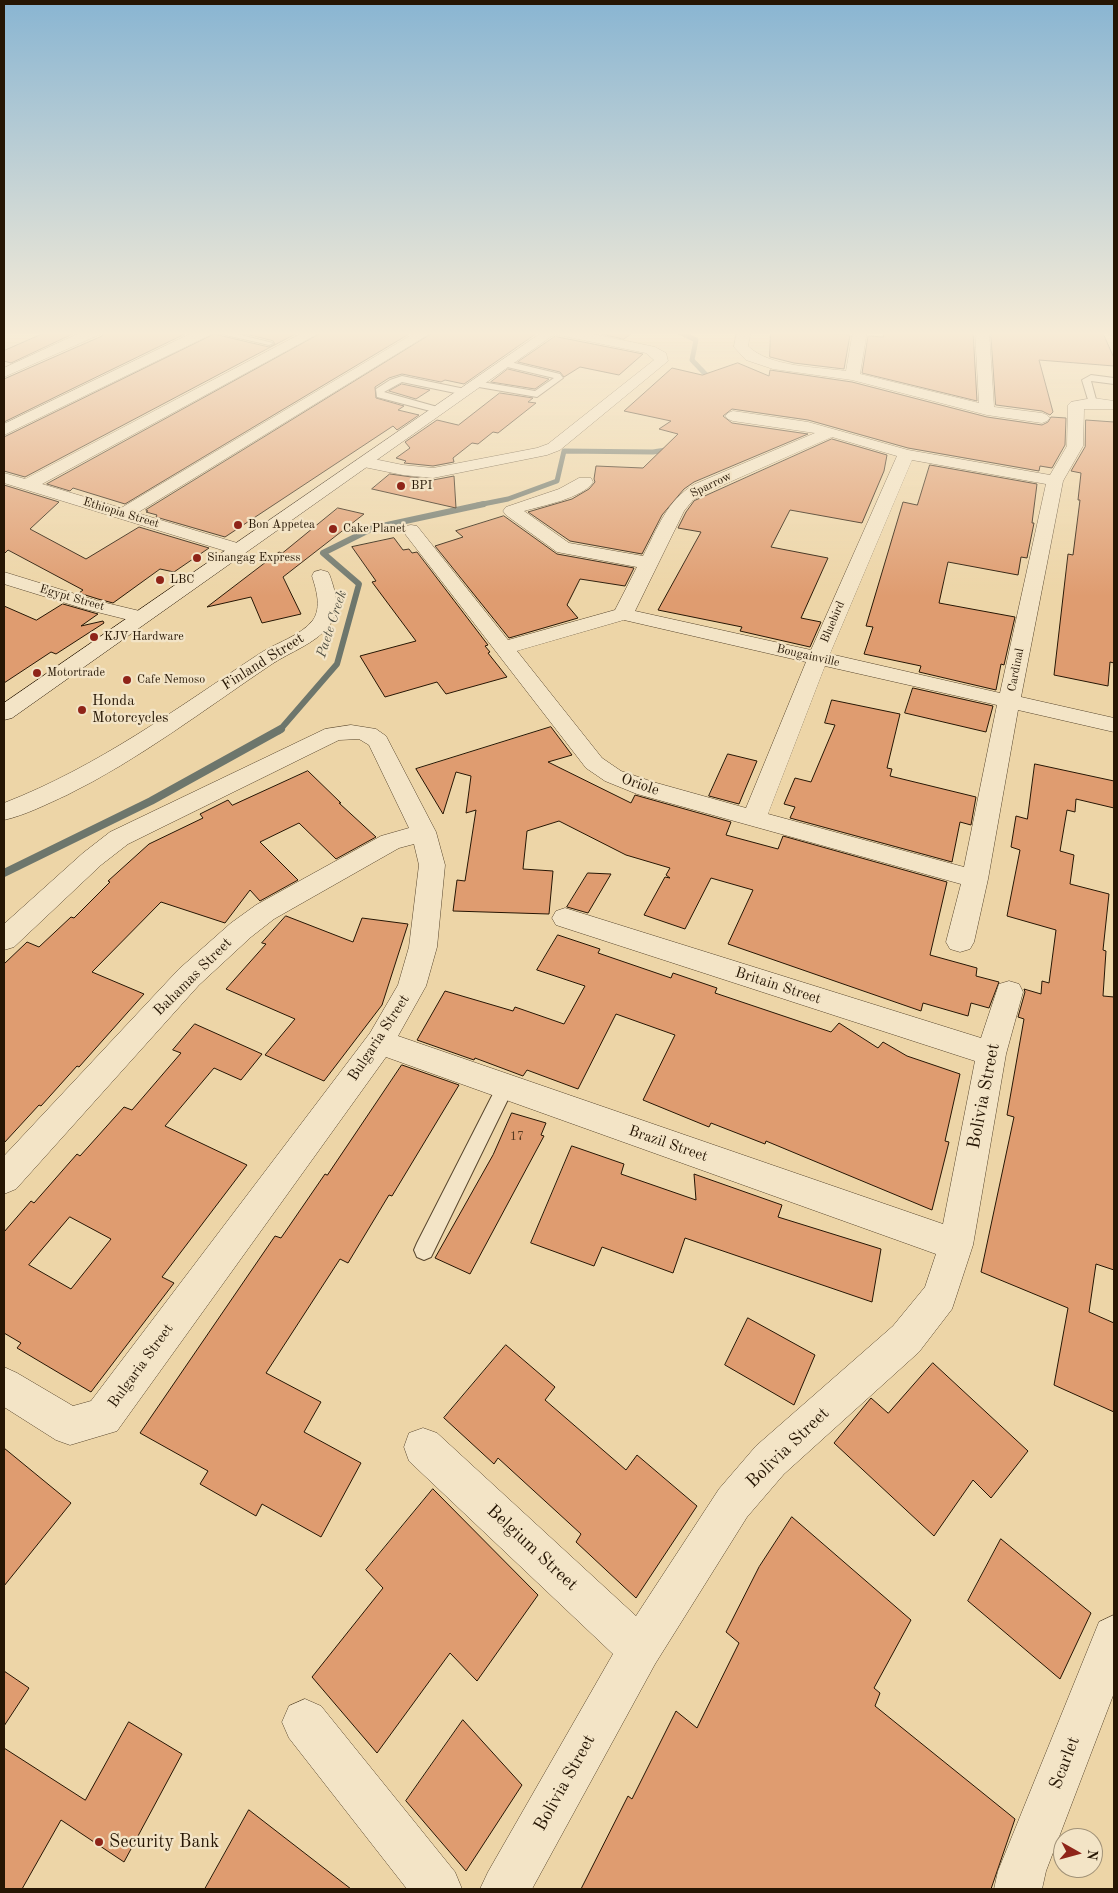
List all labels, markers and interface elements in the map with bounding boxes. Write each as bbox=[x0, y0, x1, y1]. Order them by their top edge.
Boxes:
street label: Sparrow bbox=[688, 469, 734, 501]
place label: BPI bbox=[411, 479, 432, 493]
marker: BPI bbox=[395, 480, 407, 492]
street label: Ethiopia Street bbox=[81, 495, 161, 531]
place label: Bon Appetea bbox=[248, 518, 315, 532]
marker: Bon Appetea bbox=[232, 519, 244, 531]
place label: Cake Planet bbox=[343, 522, 406, 536]
marker: Cake Planet bbox=[327, 523, 339, 535]
place label: Sinangag Express bbox=[207, 551, 300, 565]
marker: Sinangag Express bbox=[191, 552, 203, 564]
place label: LBC bbox=[170, 573, 194, 587]
marker: LBC bbox=[154, 574, 166, 586]
street label: Egypt Street bbox=[38, 582, 106, 614]
water label: Paete Creek bbox=[313, 588, 351, 660]
street label: Bluebird bbox=[818, 599, 848, 645]
place label: KJV Hardware bbox=[104, 630, 184, 644]
street label: Finland Street bbox=[219, 630, 307, 694]
marker: KJV Hardware bbox=[88, 631, 100, 643]
street label: Bougainville bbox=[775, 642, 841, 670]
street label: Cardinal bbox=[1005, 647, 1027, 693]
place label: Motortrade bbox=[47, 666, 105, 680]
marker: Motortrade bbox=[31, 667, 43, 679]
place label: Cafe Nemoso bbox=[137, 673, 205, 687]
marker: Cafe Nemoso bbox=[121, 674, 133, 686]
place label: Honda Motorcycles bbox=[92, 692, 169, 727]
marker: Honda Motorcycles bbox=[76, 704, 88, 716]
street label: Oriole bbox=[619, 770, 661, 800]
street label: Bahamas Street bbox=[150, 934, 236, 1020]
street label: Britain Street bbox=[733, 964, 823, 1008]
street label: Bulgaria Street bbox=[344, 991, 414, 1085]
street label: Bolivia Street bbox=[963, 1041, 1005, 1151]
street label: Brazil Street bbox=[626, 1122, 710, 1166]
house number: 17 bbox=[510, 1130, 524, 1144]
street label: Bulgaria Street bbox=[104, 1320, 178, 1412]
street label: Bolivia Street bbox=[742, 1403, 834, 1493]
street label: Belgium Street bbox=[482, 1500, 582, 1596]
street label: Bolivia Street bbox=[530, 1731, 600, 1835]
street label: Scarlet bbox=[1045, 1734, 1085, 1792]
north arrow bbox=[1053, 1828, 1103, 1878]
place label: Security Bank bbox=[109, 1831, 219, 1853]
marker: Security Bank bbox=[93, 1836, 105, 1848]
text: N bbox=[1084, 1849, 1099, 1861]

